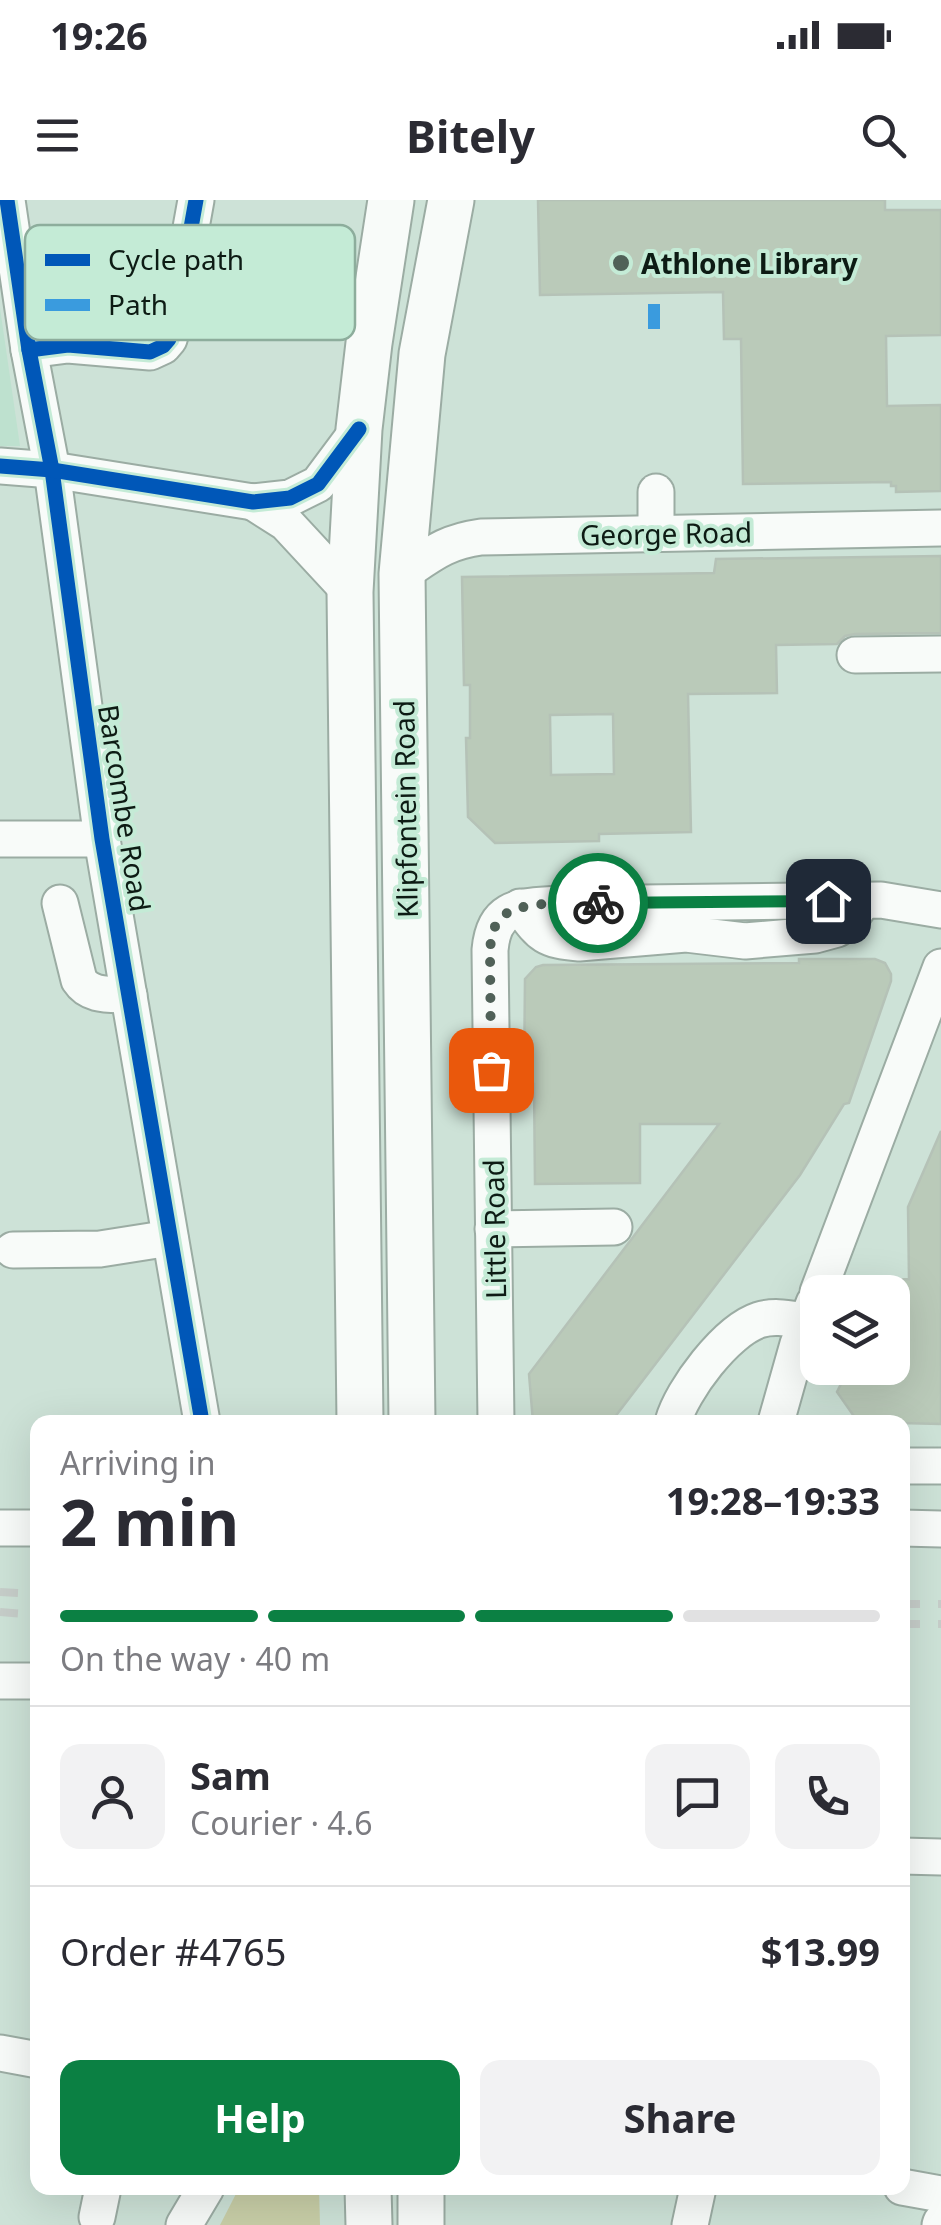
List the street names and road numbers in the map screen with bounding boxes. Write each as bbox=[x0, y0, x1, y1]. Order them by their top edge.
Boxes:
street label: George Road bbox=[580, 513, 752, 553]
street label: Klipfontein Road bbox=[384, 700, 426, 918]
street label: Barcombe Road bbox=[90, 702, 160, 914]
street label: Little Road bbox=[474, 1159, 514, 1299]

